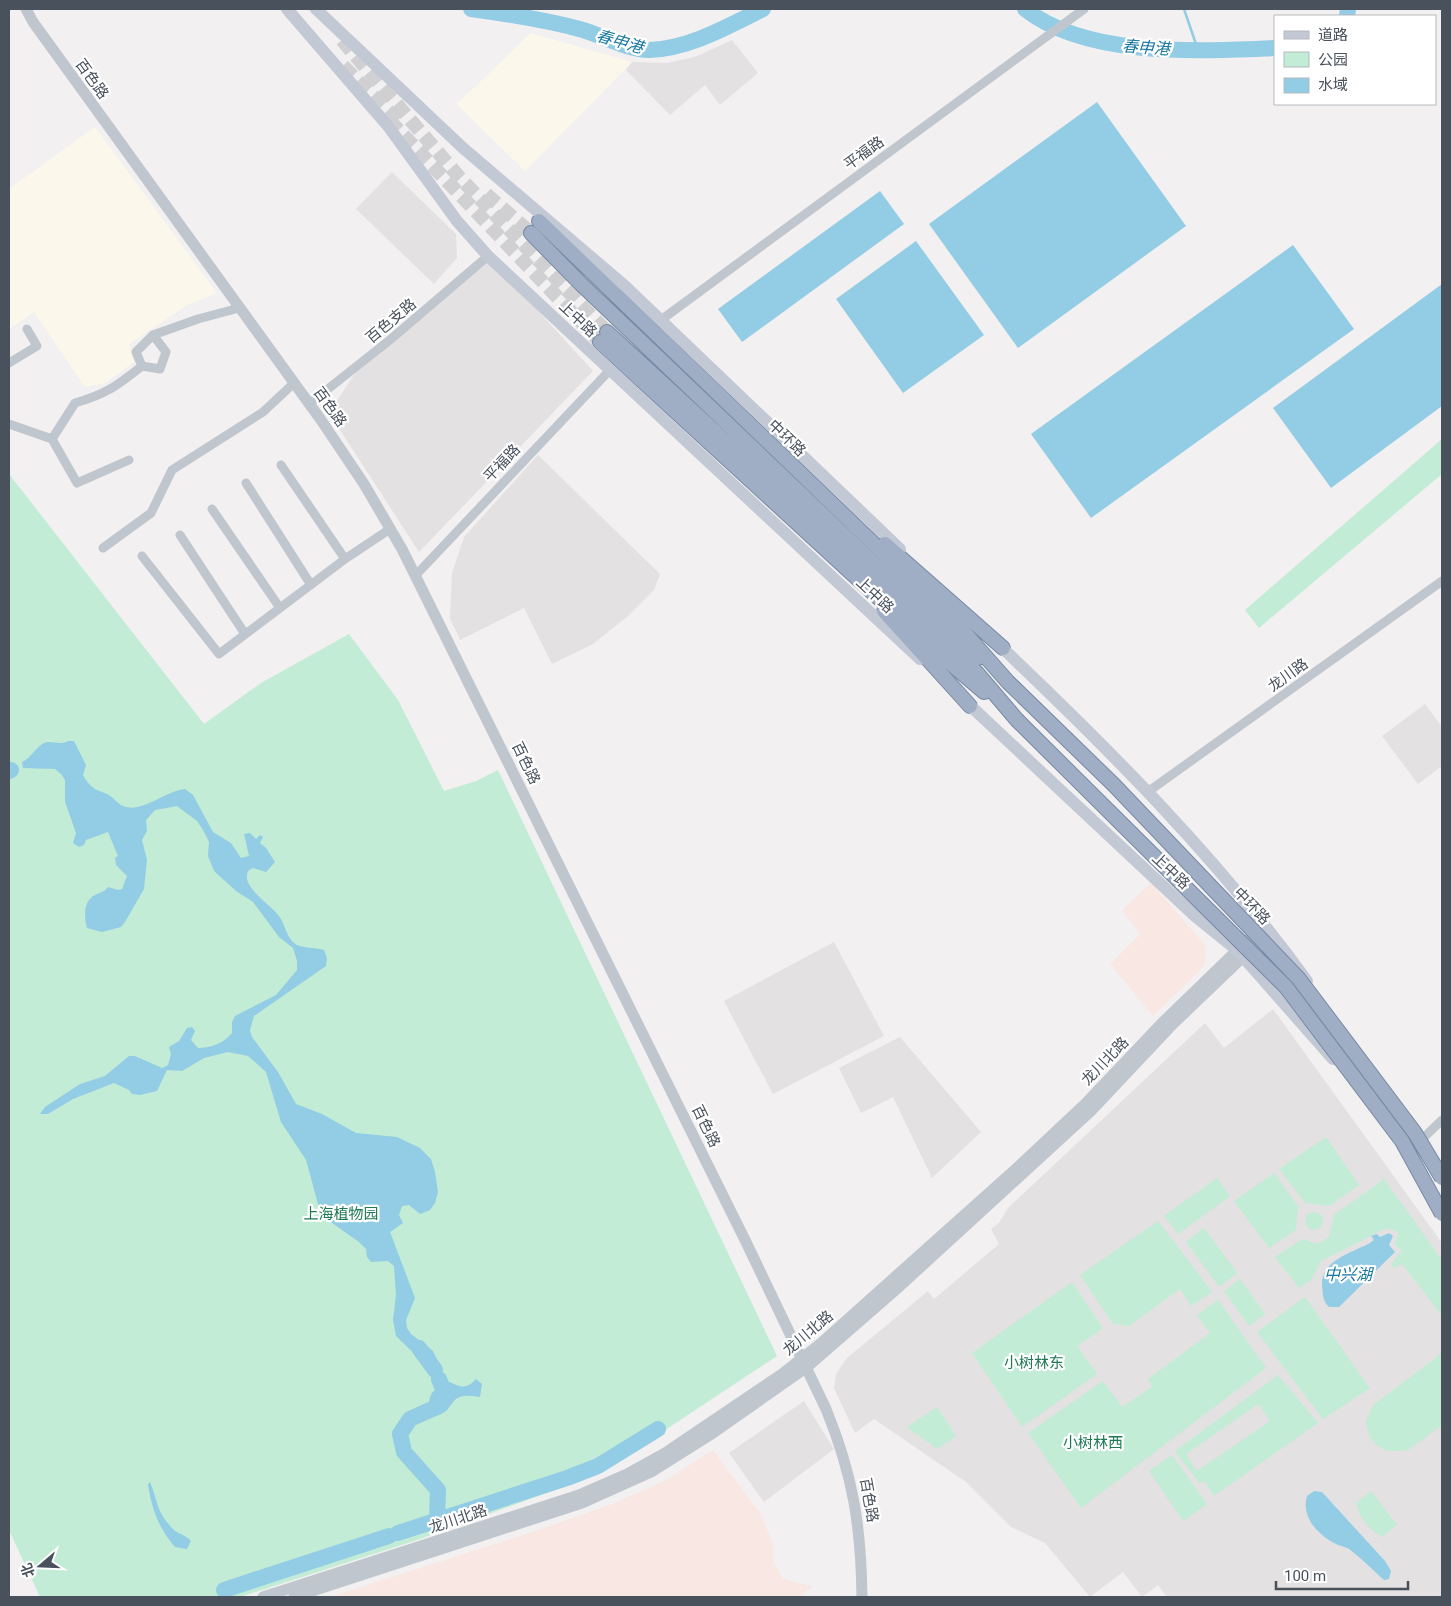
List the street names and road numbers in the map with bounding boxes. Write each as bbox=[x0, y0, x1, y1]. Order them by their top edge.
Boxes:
street label: 百色路 bbox=[71, 56, 113, 102]
street label: 平福路 bbox=[841, 132, 887, 174]
street label: 百色支路 bbox=[362, 295, 420, 347]
street label: 上中路 bbox=[555, 297, 601, 341]
street label: 百色路 bbox=[309, 384, 351, 430]
street label: 中环路 bbox=[765, 416, 809, 460]
street label: 平福路 bbox=[480, 440, 524, 486]
street label: 上中路 bbox=[852, 573, 898, 617]
street label: 龙川路 bbox=[1265, 654, 1311, 696]
street label: 百色路 bbox=[508, 739, 544, 787]
street label: 上中路 bbox=[1148, 849, 1194, 893]
street label: 中环路 bbox=[1230, 884, 1274, 928]
street label: 龙川北路 bbox=[1078, 1033, 1132, 1089]
street label: 百色路 bbox=[688, 1102, 724, 1150]
street label: 龙川北路 bbox=[779, 1307, 837, 1359]
street label: 百色路 bbox=[856, 1476, 882, 1524]
street label: 龙川北路 bbox=[427, 1501, 489, 1537]

